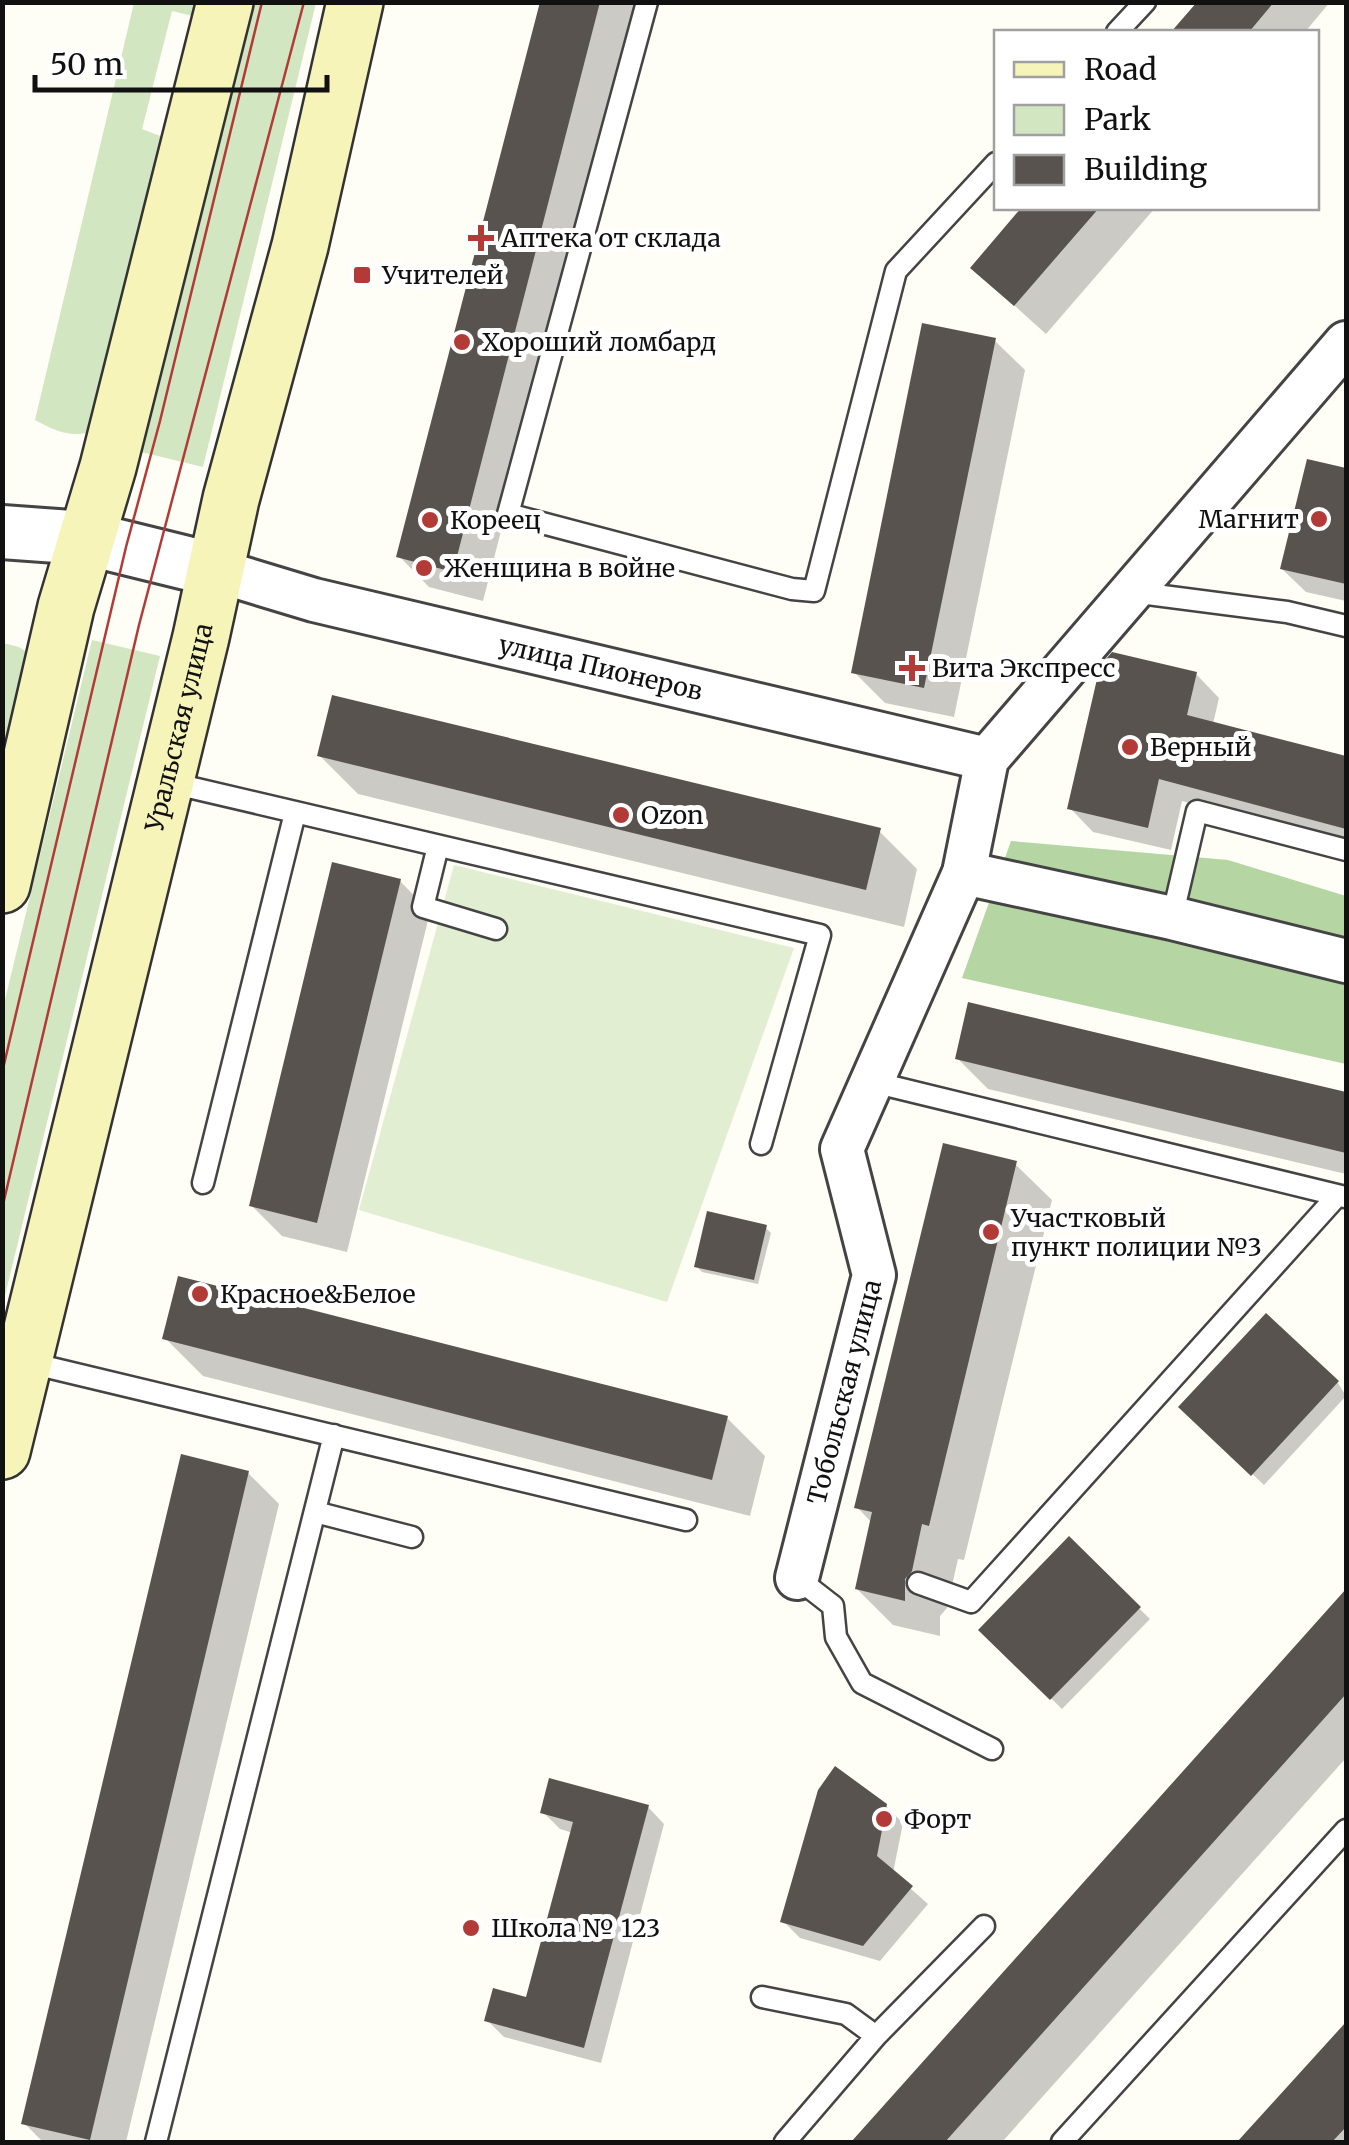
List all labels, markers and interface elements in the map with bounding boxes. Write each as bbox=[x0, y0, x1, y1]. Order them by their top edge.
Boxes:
scale bar bbox=[35, 30, 328, 92]
legend bbox=[994, 30, 1319, 210]
text: 50 m bbox=[50, 45, 123, 83]
text: Road bbox=[1084, 50, 1157, 88]
text: Park bbox=[1084, 100, 1151, 138]
text: Building bbox=[1084, 150, 1207, 188]
place label: Аптека от склада bbox=[500, 222, 721, 254]
marker: Аптека от склада bbox=[470, 227, 492, 249]
place label: Учителей bbox=[381, 259, 503, 291]
marker: Учителей bbox=[351, 264, 373, 286]
place label: Хороший ломбард bbox=[482, 326, 716, 358]
marker: Хороший ломбард bbox=[451, 331, 473, 353]
place label: Магнит bbox=[1199, 503, 1299, 535]
place label: Кореец bbox=[450, 504, 541, 536]
marker: Магнит bbox=[1308, 508, 1330, 530]
marker: Кореец bbox=[419, 509, 441, 531]
place label: Женщина в войне bbox=[444, 552, 675, 584]
marker: Женщина в войне bbox=[413, 557, 435, 579]
street label: Уральская улица bbox=[138, 620, 220, 836]
street label: улица Пионеров bbox=[496, 628, 706, 707]
place label: Вита Экспресс bbox=[932, 652, 1115, 684]
marker: Вита Экспресс bbox=[901, 657, 923, 679]
place label: Верный bbox=[1150, 731, 1251, 763]
marker: Верный bbox=[1119, 736, 1141, 758]
place label: Ozon bbox=[641, 799, 704, 831]
marker: Ozon bbox=[610, 804, 632, 826]
place label: Участковый пункт полиции №3 bbox=[1010, 1202, 1262, 1263]
marker: Участковый пункт полиции №3 bbox=[980, 1221, 1002, 1243]
street label: Тобольская улица bbox=[800, 1276, 888, 1508]
place label: Красное&Белое bbox=[220, 1278, 416, 1310]
marker: Красное&Белое bbox=[189, 1283, 211, 1305]
place label: Форт bbox=[904, 1803, 972, 1835]
marker: Форт bbox=[873, 1808, 895, 1830]
place label: Школа № 123 bbox=[491, 1912, 660, 1944]
marker: Школа № 123 bbox=[460, 1917, 482, 1939]

